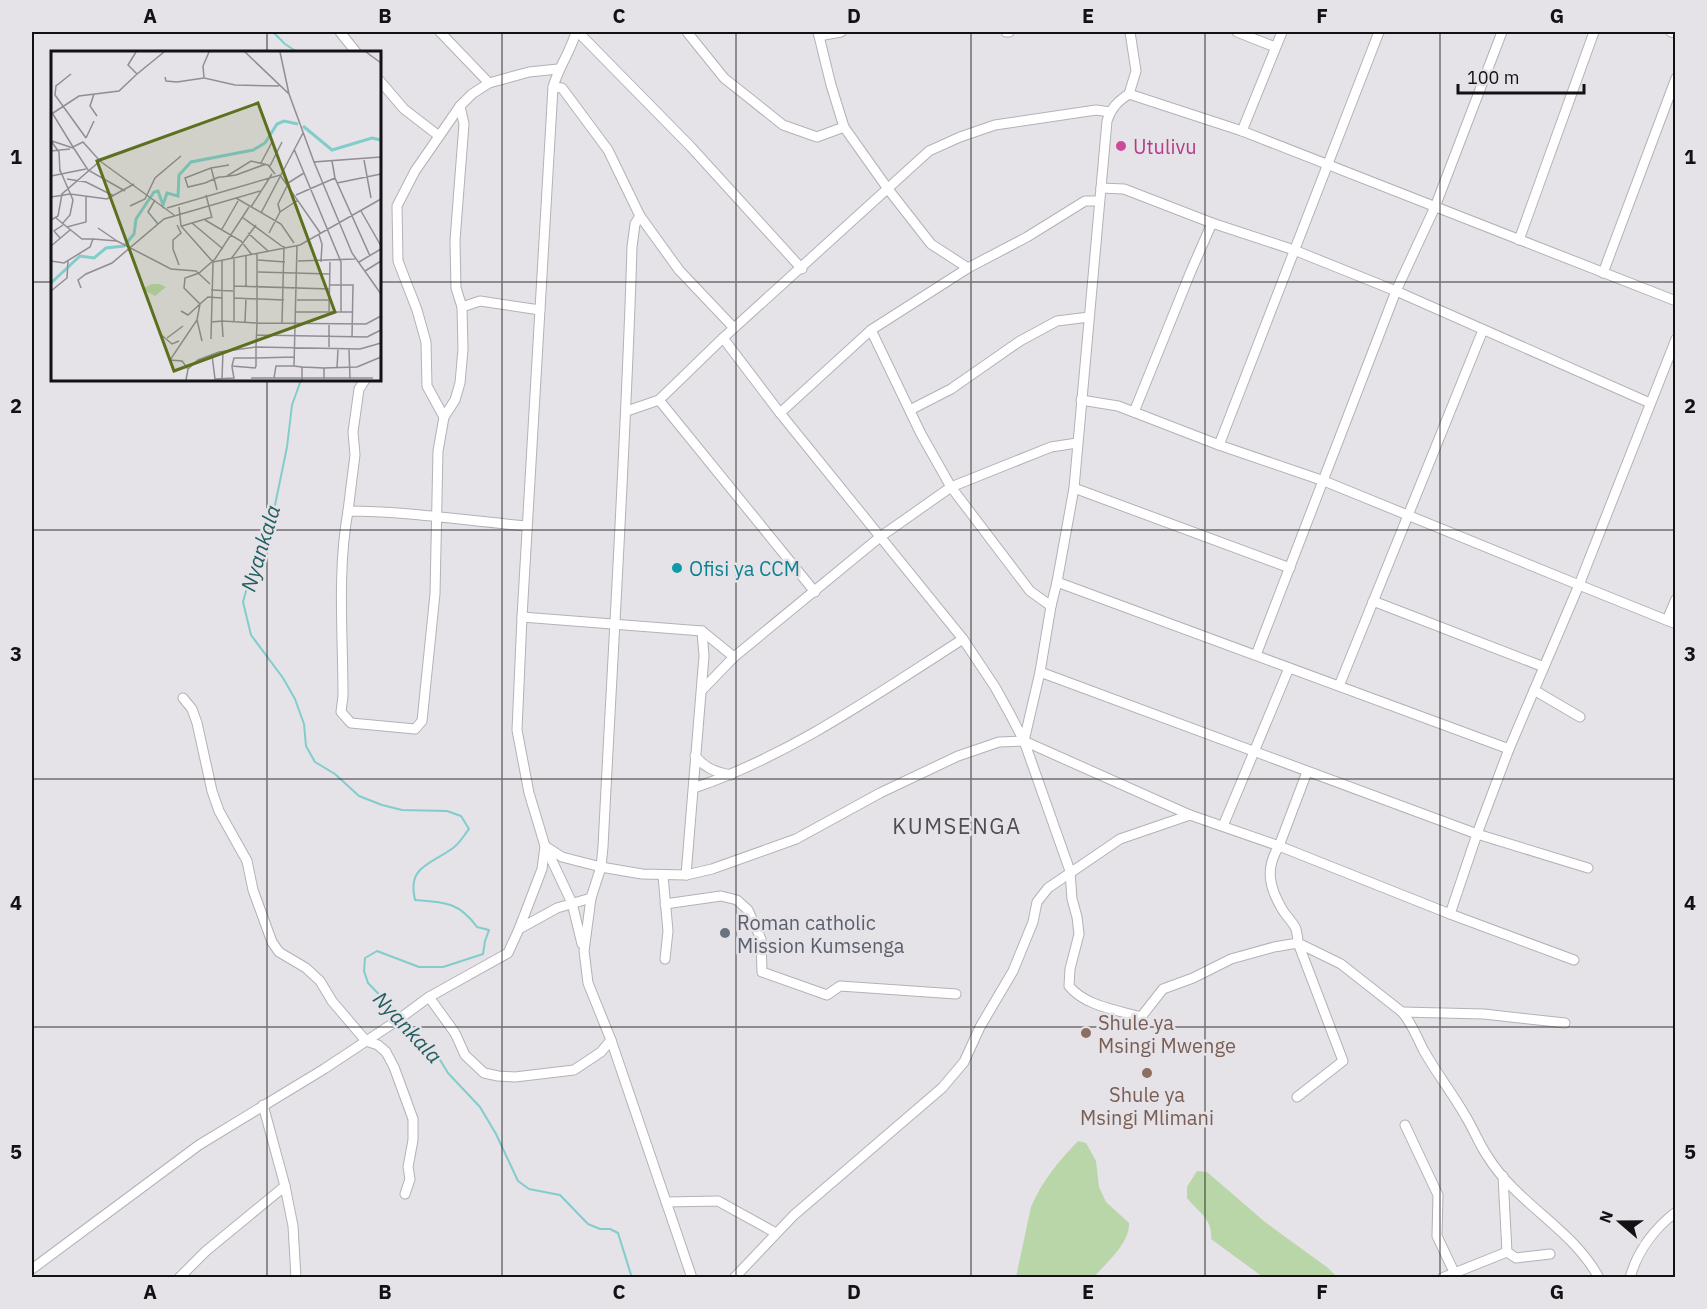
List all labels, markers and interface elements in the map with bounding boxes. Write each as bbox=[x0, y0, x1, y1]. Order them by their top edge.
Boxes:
text: A bbox=[143, 2, 157, 29]
text: B bbox=[378, 2, 392, 29]
text: C bbox=[612, 2, 626, 29]
text: D bbox=[847, 2, 861, 29]
text: E bbox=[1082, 2, 1094, 29]
text: F bbox=[1316, 2, 1328, 29]
text: G bbox=[1550, 2, 1564, 29]
inset map bbox=[51, 51, 381, 381]
scale bar bbox=[1458, 57, 1584, 95]
text: 100 m bbox=[1467, 66, 1519, 89]
place label: Utulivu bbox=[1133, 133, 1197, 160]
marker: Utulivu bbox=[1114, 139, 1128, 153]
text: 1 bbox=[10, 143, 22, 170]
text: 1 bbox=[1684, 143, 1696, 170]
text: 2 bbox=[10, 392, 22, 419]
text: 2 bbox=[1684, 392, 1696, 419]
water label: Nyankala bbox=[234, 501, 286, 595]
place label: Ofisi ya CCM bbox=[689, 555, 800, 582]
marker: Ofisi ya CCM bbox=[670, 561, 684, 575]
text: 3 bbox=[10, 640, 22, 667]
text: 3 bbox=[1684, 640, 1696, 667]
district label: KUMSENGA bbox=[892, 811, 1022, 840]
text: 4 bbox=[10, 889, 22, 916]
text: 4 bbox=[1684, 889, 1696, 916]
place label: Roman catholic Mission Kumsenga bbox=[737, 909, 905, 959]
marker: Roman catholic Mission Kumsenga bbox=[718, 926, 732, 940]
water label: Nyankala bbox=[367, 985, 449, 1069]
place label: Shule ya Msingi Mwenge bbox=[1098, 1009, 1236, 1059]
marker: Shule ya Msingi Mwenge bbox=[1079, 1026, 1093, 1040]
marker: Shule ya Msingi Mlimani bbox=[1140, 1066, 1154, 1080]
place label: Shule ya Msingi Mlimani bbox=[1080, 1081, 1214, 1131]
text: 5 bbox=[10, 1138, 22, 1165]
text: 5 bbox=[1684, 1138, 1696, 1165]
north arrow bbox=[1590, 1192, 1650, 1252]
text: N bbox=[1595, 1208, 1617, 1226]
text: A bbox=[143, 1278, 157, 1305]
text: B bbox=[378, 1278, 392, 1305]
text: C bbox=[612, 1278, 626, 1305]
text: D bbox=[847, 1278, 861, 1305]
text: E bbox=[1082, 1278, 1094, 1305]
text: F bbox=[1316, 1278, 1328, 1305]
text: G bbox=[1550, 1278, 1564, 1305]

